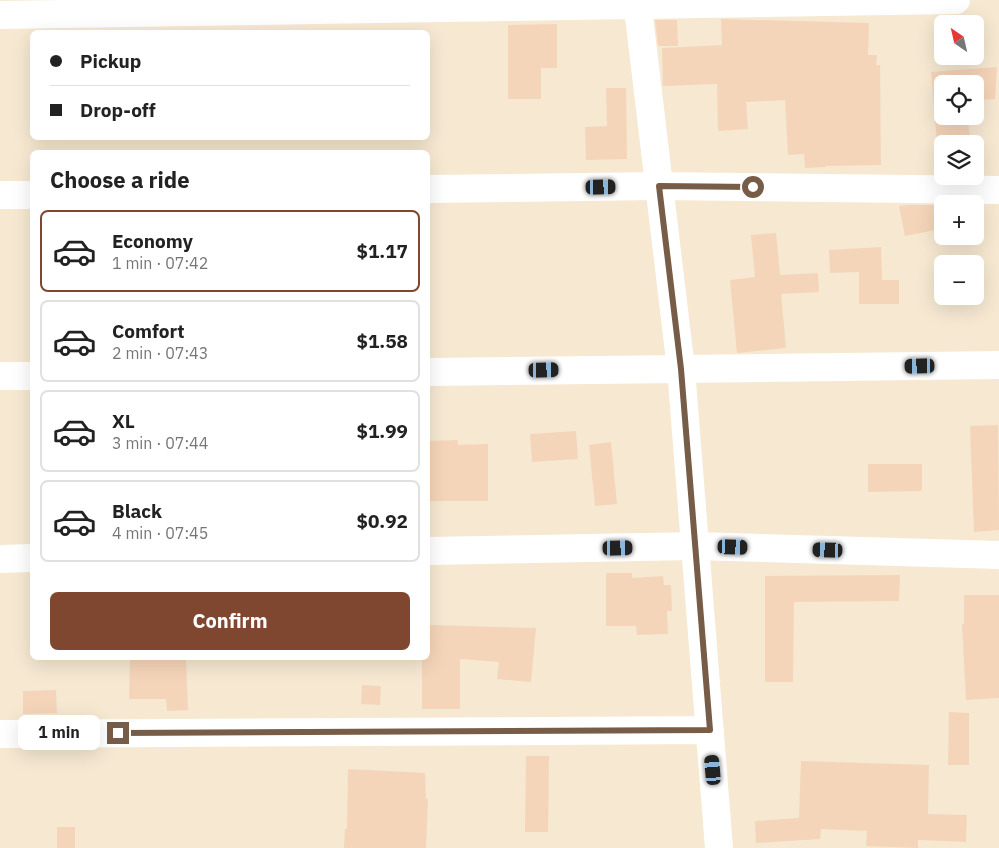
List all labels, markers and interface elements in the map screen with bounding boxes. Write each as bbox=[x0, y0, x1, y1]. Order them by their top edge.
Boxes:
north arrow bbox=[934, 15, 984, 65]
map controls bbox=[934, 15, 984, 305]
text: Pickup bbox=[80, 49, 141, 73]
button: locate bbox=[934, 75, 984, 125]
text: Drop-off bbox=[80, 98, 156, 122]
button: layers bbox=[934, 135, 984, 185]
text: Choose a ride bbox=[50, 165, 190, 194]
route start bbox=[742, 176, 764, 198]
car bbox=[585, 179, 616, 195]
button: + bbox=[934, 195, 984, 245]
icon: car bbox=[52, 229, 97, 274]
text: Economy bbox=[112, 229, 193, 253]
text: $1.17 bbox=[356, 239, 408, 263]
text: 1 min · 07:42 bbox=[112, 253, 208, 273]
button: − bbox=[934, 255, 984, 305]
icon: car bbox=[52, 319, 97, 364]
text: Comfort bbox=[112, 319, 185, 343]
text: $1.58 bbox=[356, 329, 408, 353]
text: 2 min · 07:43 bbox=[112, 343, 208, 363]
car bbox=[904, 358, 935, 374]
car bbox=[528, 362, 559, 378]
icon: car bbox=[52, 409, 97, 454]
text: XL bbox=[112, 409, 135, 433]
text: $1.99 bbox=[356, 419, 408, 443]
text: 3 min · 07:44 bbox=[112, 433, 208, 453]
icon: car bbox=[52, 499, 97, 544]
text: Black bbox=[112, 499, 162, 523]
text: $0.92 bbox=[356, 509, 408, 533]
text: 4 min · 07:45 bbox=[112, 523, 208, 543]
car bbox=[717, 539, 748, 555]
car bbox=[602, 540, 633, 556]
car bbox=[812, 542, 843, 558]
button: Confirm bbox=[50, 592, 410, 650]
callout: 1 min bbox=[18, 716, 100, 750]
text: 1 min bbox=[38, 722, 80, 742]
route end bbox=[107, 722, 129, 744]
car bbox=[704, 754, 721, 786]

